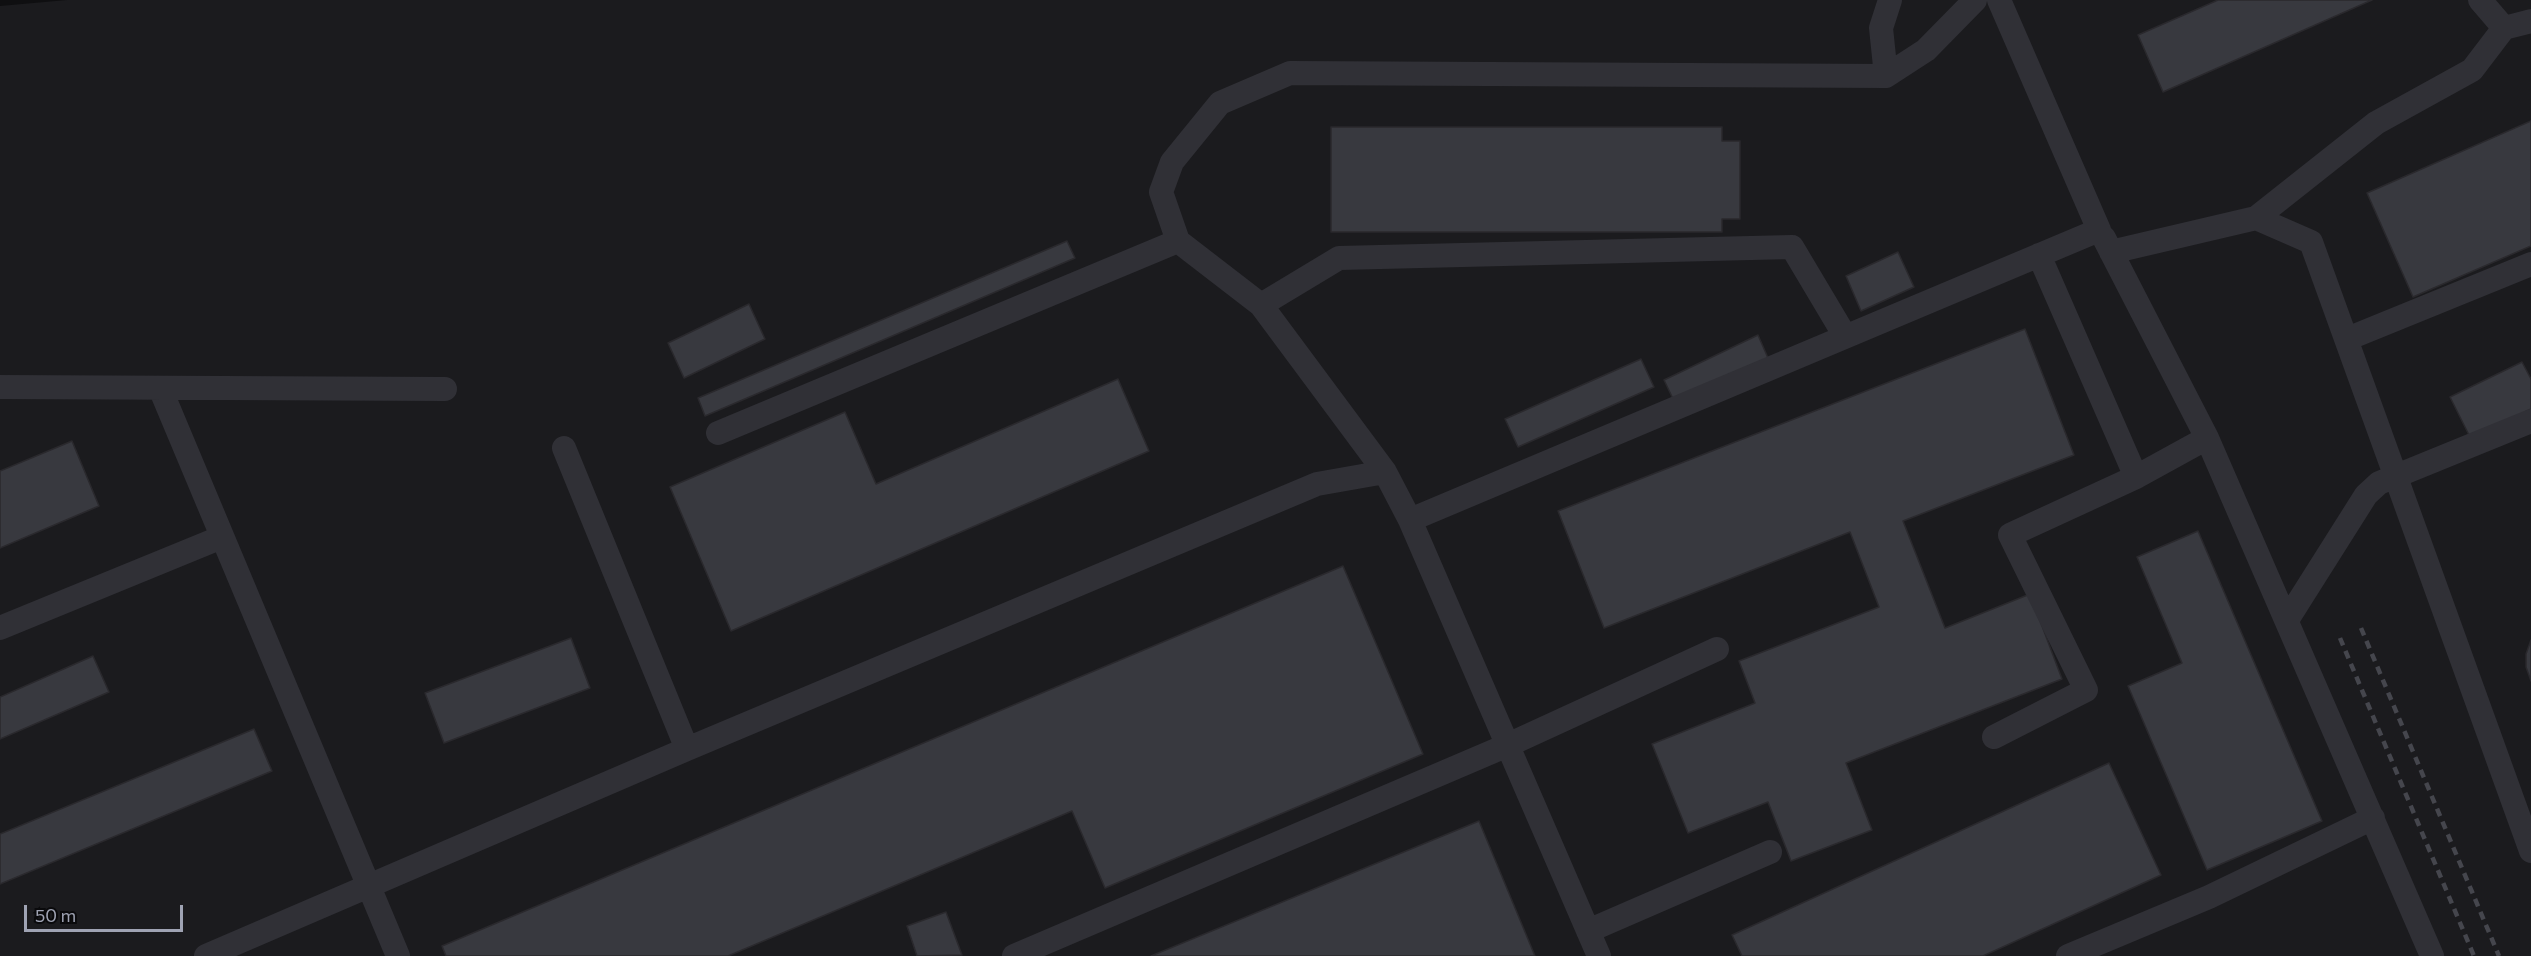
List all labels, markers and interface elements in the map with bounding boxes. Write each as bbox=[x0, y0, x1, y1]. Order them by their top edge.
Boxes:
scale bar bbox=[27, 893, 186, 931]
text: 50 m bbox=[35, 904, 76, 926]

